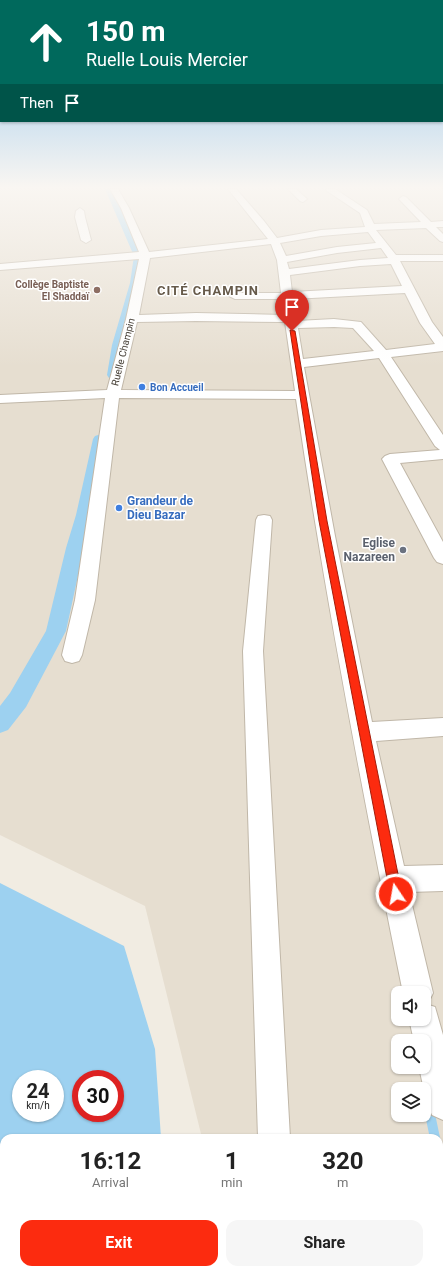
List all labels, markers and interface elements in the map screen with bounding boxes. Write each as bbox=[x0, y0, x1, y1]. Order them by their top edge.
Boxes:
text: 150 m bbox=[86, 15, 165, 48]
icon: ahead bbox=[20, 16, 72, 68]
text: Ruelle Louis Mercier bbox=[86, 49, 248, 70]
icon: arrive bbox=[61, 92, 83, 114]
text: Then bbox=[20, 94, 53, 112]
place label: Collège Baptiste El Shaddaï bbox=[15, 279, 90, 302]
district label: CITÉ CHAMPIN bbox=[157, 283, 259, 298]
marker: Collège Baptiste El Shaddaï bbox=[92, 285, 102, 295]
pin bbox=[275, 290, 309, 331]
icon: arrive bbox=[281, 296, 303, 318]
street label: Ruelle Champin bbox=[109, 317, 137, 387]
marker: Bon Accueil bbox=[137, 382, 147, 392]
place label: Bon Accueil bbox=[150, 382, 204, 393]
place label: Grandeur de Dieu Bazar bbox=[127, 494, 194, 522]
marker: Grandeur de Dieu Bazar bbox=[114, 503, 124, 513]
place label: Eglise Nazareen bbox=[344, 536, 396, 564]
marker: Eglise Nazareen bbox=[398, 545, 408, 555]
position arrow bbox=[375, 873, 417, 915]
map controls bbox=[391, 986, 431, 1122]
button: sound bbox=[391, 986, 431, 1026]
button: search bbox=[391, 1034, 431, 1074]
speed limit sign: 30 bbox=[72, 1070, 124, 1122]
text: 24 bbox=[27, 1079, 49, 1103]
button: layers bbox=[391, 1082, 431, 1122]
text: km/h bbox=[26, 1100, 50, 1111]
text: 16:12 bbox=[80, 1147, 141, 1175]
text: 1 bbox=[225, 1147, 239, 1175]
text: 320 bbox=[322, 1147, 363, 1175]
text: Arrival bbox=[92, 1175, 129, 1190]
text: min bbox=[221, 1175, 243, 1190]
text: m bbox=[337, 1175, 349, 1190]
button: Exit bbox=[20, 1220, 218, 1266]
button: Share bbox=[226, 1220, 423, 1266]

